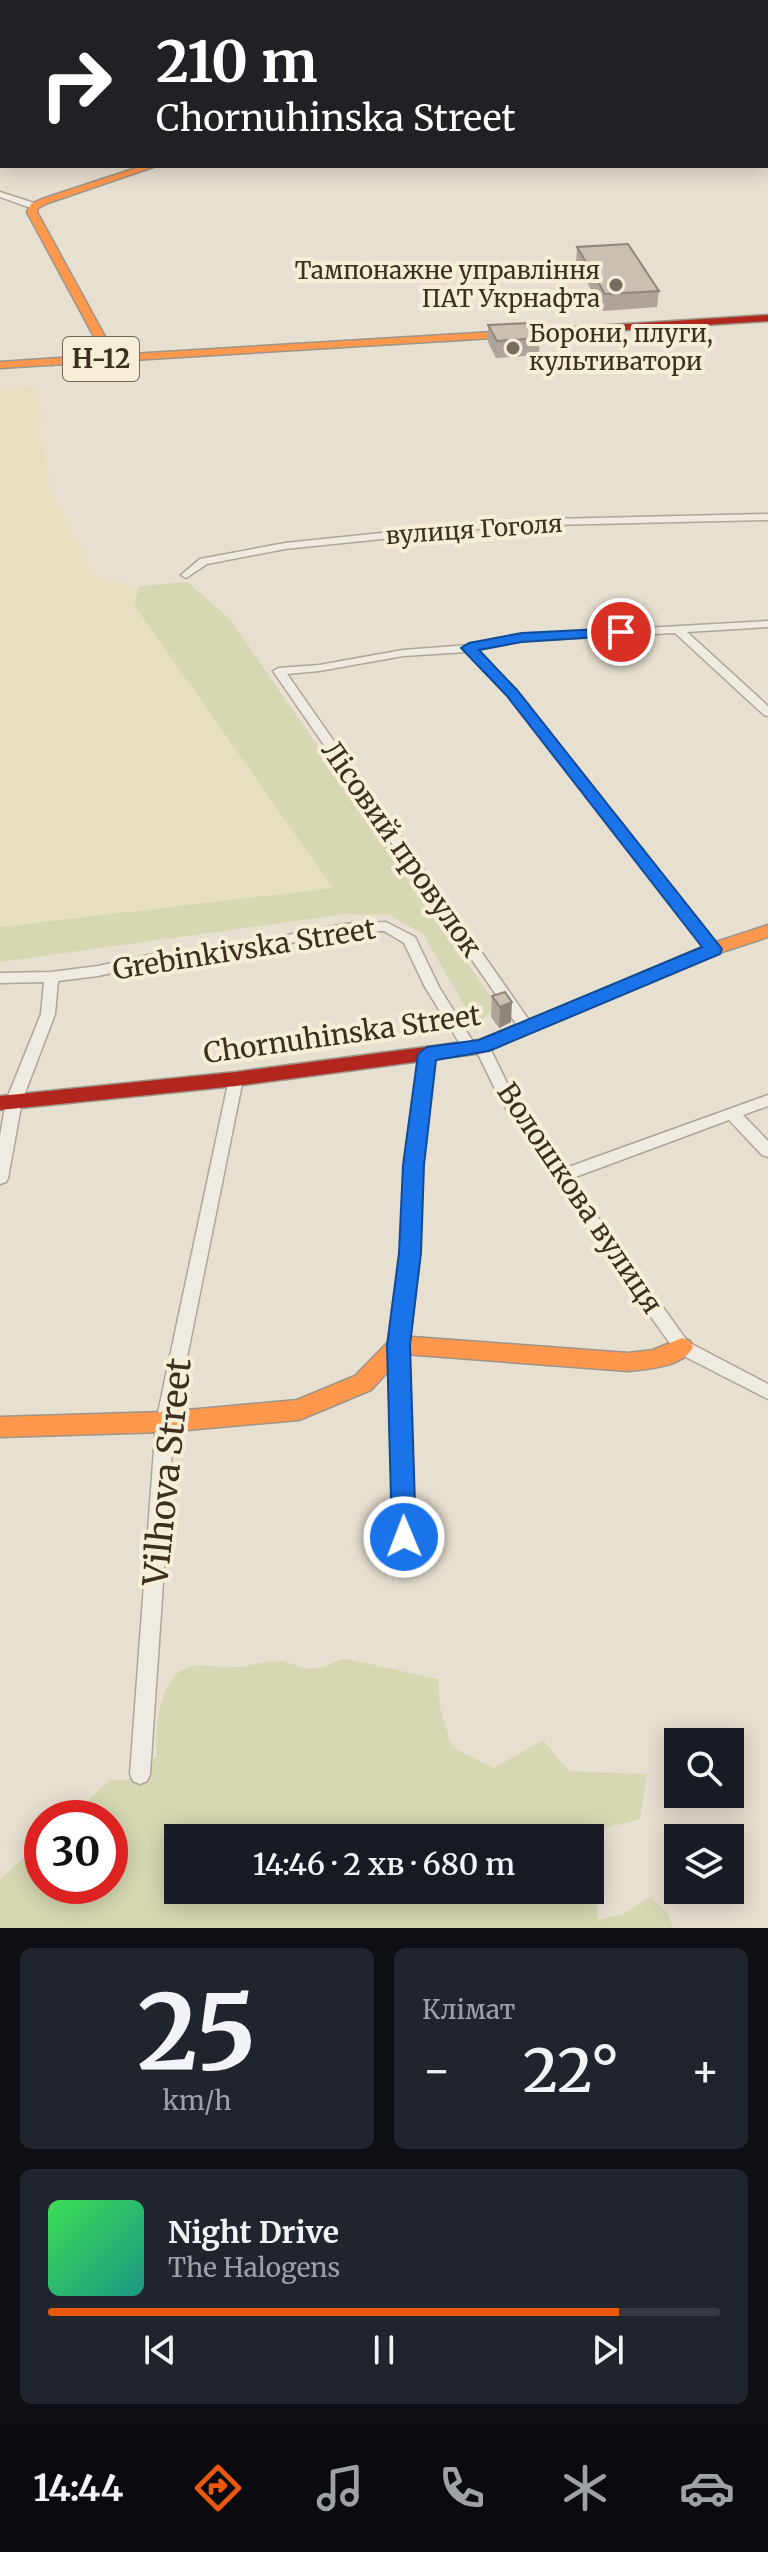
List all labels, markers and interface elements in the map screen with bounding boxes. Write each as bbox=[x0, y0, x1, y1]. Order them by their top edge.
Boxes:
text: 210 m bbox=[156, 27, 318, 97]
icon: right bbox=[24, 32, 128, 136]
text: Chornuhinska Street bbox=[156, 96, 516, 141]
place label: Тампонажне управління ПАТ Укрнафта bbox=[295, 255, 600, 314]
marker: Тампонажне управління ПАТ Укрнафта bbox=[607, 276, 625, 294]
place label: Борони, плуги, культиватори bbox=[529, 318, 713, 377]
road number: Н-12 bbox=[63, 337, 139, 381]
marker: Борони, плуги, культиватори bbox=[504, 339, 522, 357]
street label: вулиця Гоголя bbox=[385, 508, 563, 551]
pin bbox=[587, 598, 655, 666]
icon: arrive bbox=[599, 610, 643, 654]
street label: Лісовий провулок bbox=[314, 734, 490, 964]
street label: Grebinkivska Street bbox=[110, 910, 378, 988]
street label: Chornuhinska Street bbox=[201, 997, 483, 1071]
street label: Волошкова вулиця bbox=[489, 1076, 671, 1320]
street label: Vilhova Street bbox=[134, 1356, 200, 1589]
position arrow bbox=[362, 1495, 446, 1579]
map controls bbox=[664, 1728, 744, 1904]
button: search bbox=[664, 1728, 744, 1808]
speed limit sign: 30 bbox=[24, 1800, 128, 1904]
button: layers bbox=[664, 1824, 744, 1904]
text: 14:46 · 2 хв · 680 m bbox=[253, 1845, 515, 1883]
text: 25 bbox=[137, 1967, 257, 2097]
text: Клімат bbox=[422, 1993, 515, 2026]
text: 22° bbox=[523, 2033, 619, 2108]
text: − bbox=[422, 2043, 451, 2098]
text: + bbox=[691, 2043, 720, 2098]
text: km/h bbox=[163, 2084, 231, 2117]
text: Night Drive bbox=[168, 2213, 339, 2251]
text: The Halogens bbox=[168, 2251, 340, 2284]
icon: previous bbox=[138, 2328, 182, 2372]
icon: pause bbox=[362, 2328, 406, 2372]
icon: next bbox=[586, 2328, 630, 2372]
icon: directions bbox=[190, 2460, 246, 2516]
icon: music bbox=[312, 2460, 368, 2516]
icon: phone bbox=[434, 2460, 490, 2516]
icon: climate bbox=[557, 2460, 613, 2516]
icon: car bbox=[679, 2460, 735, 2516]
text: 14:44 bbox=[33, 2466, 123, 2511]

